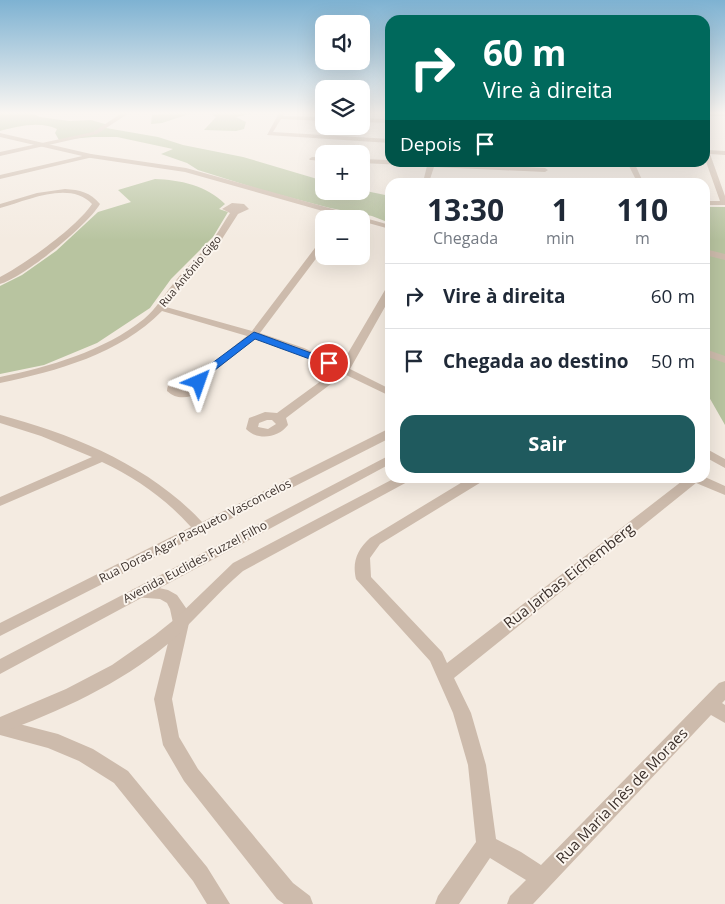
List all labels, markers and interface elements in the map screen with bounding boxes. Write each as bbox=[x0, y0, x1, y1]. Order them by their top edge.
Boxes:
map controls bbox=[315, 15, 370, 265]
button: sound bbox=[315, 15, 370, 70]
text: 60 m bbox=[483, 29, 566, 76]
icon: right bbox=[400, 35, 465, 100]
text: Vire à direita bbox=[483, 74, 613, 104]
button: layers bbox=[315, 80, 370, 135]
icon: arrive bbox=[471, 130, 499, 158]
text: Depois bbox=[400, 131, 461, 157]
button: + bbox=[315, 145, 370, 200]
text: 13:30 bbox=[427, 189, 504, 230]
text: 1 bbox=[552, 189, 569, 230]
text: 110 bbox=[617, 189, 668, 230]
button: − bbox=[315, 210, 370, 265]
text: Chegada bbox=[433, 227, 498, 249]
text: min bbox=[546, 227, 575, 249]
text: m bbox=[635, 227, 650, 249]
street label: Rua Antônio Gigo bbox=[155, 231, 224, 310]
icon: right bbox=[400, 282, 428, 310]
text: Vire à direita bbox=[443, 283, 566, 309]
text: 60 m bbox=[651, 283, 695, 309]
pin bbox=[308, 342, 350, 384]
icon: arrive bbox=[400, 347, 428, 375]
text: Chegada ao destino bbox=[443, 348, 629, 374]
text: 50 m bbox=[651, 348, 695, 374]
icon: arrive bbox=[315, 349, 343, 377]
position arrow bbox=[172, 355, 224, 407]
button: Sair bbox=[400, 415, 695, 473]
street label: Rua Doras Agar Pasqueto Vasconcelos bbox=[96, 474, 294, 587]
street label: Avenida Euclides Fuzzel Filho bbox=[120, 516, 270, 607]
street label: Rua Jarbas Eichemberg bbox=[499, 518, 638, 632]
street label: Rua Maria Inês de Moraes bbox=[551, 723, 692, 868]

